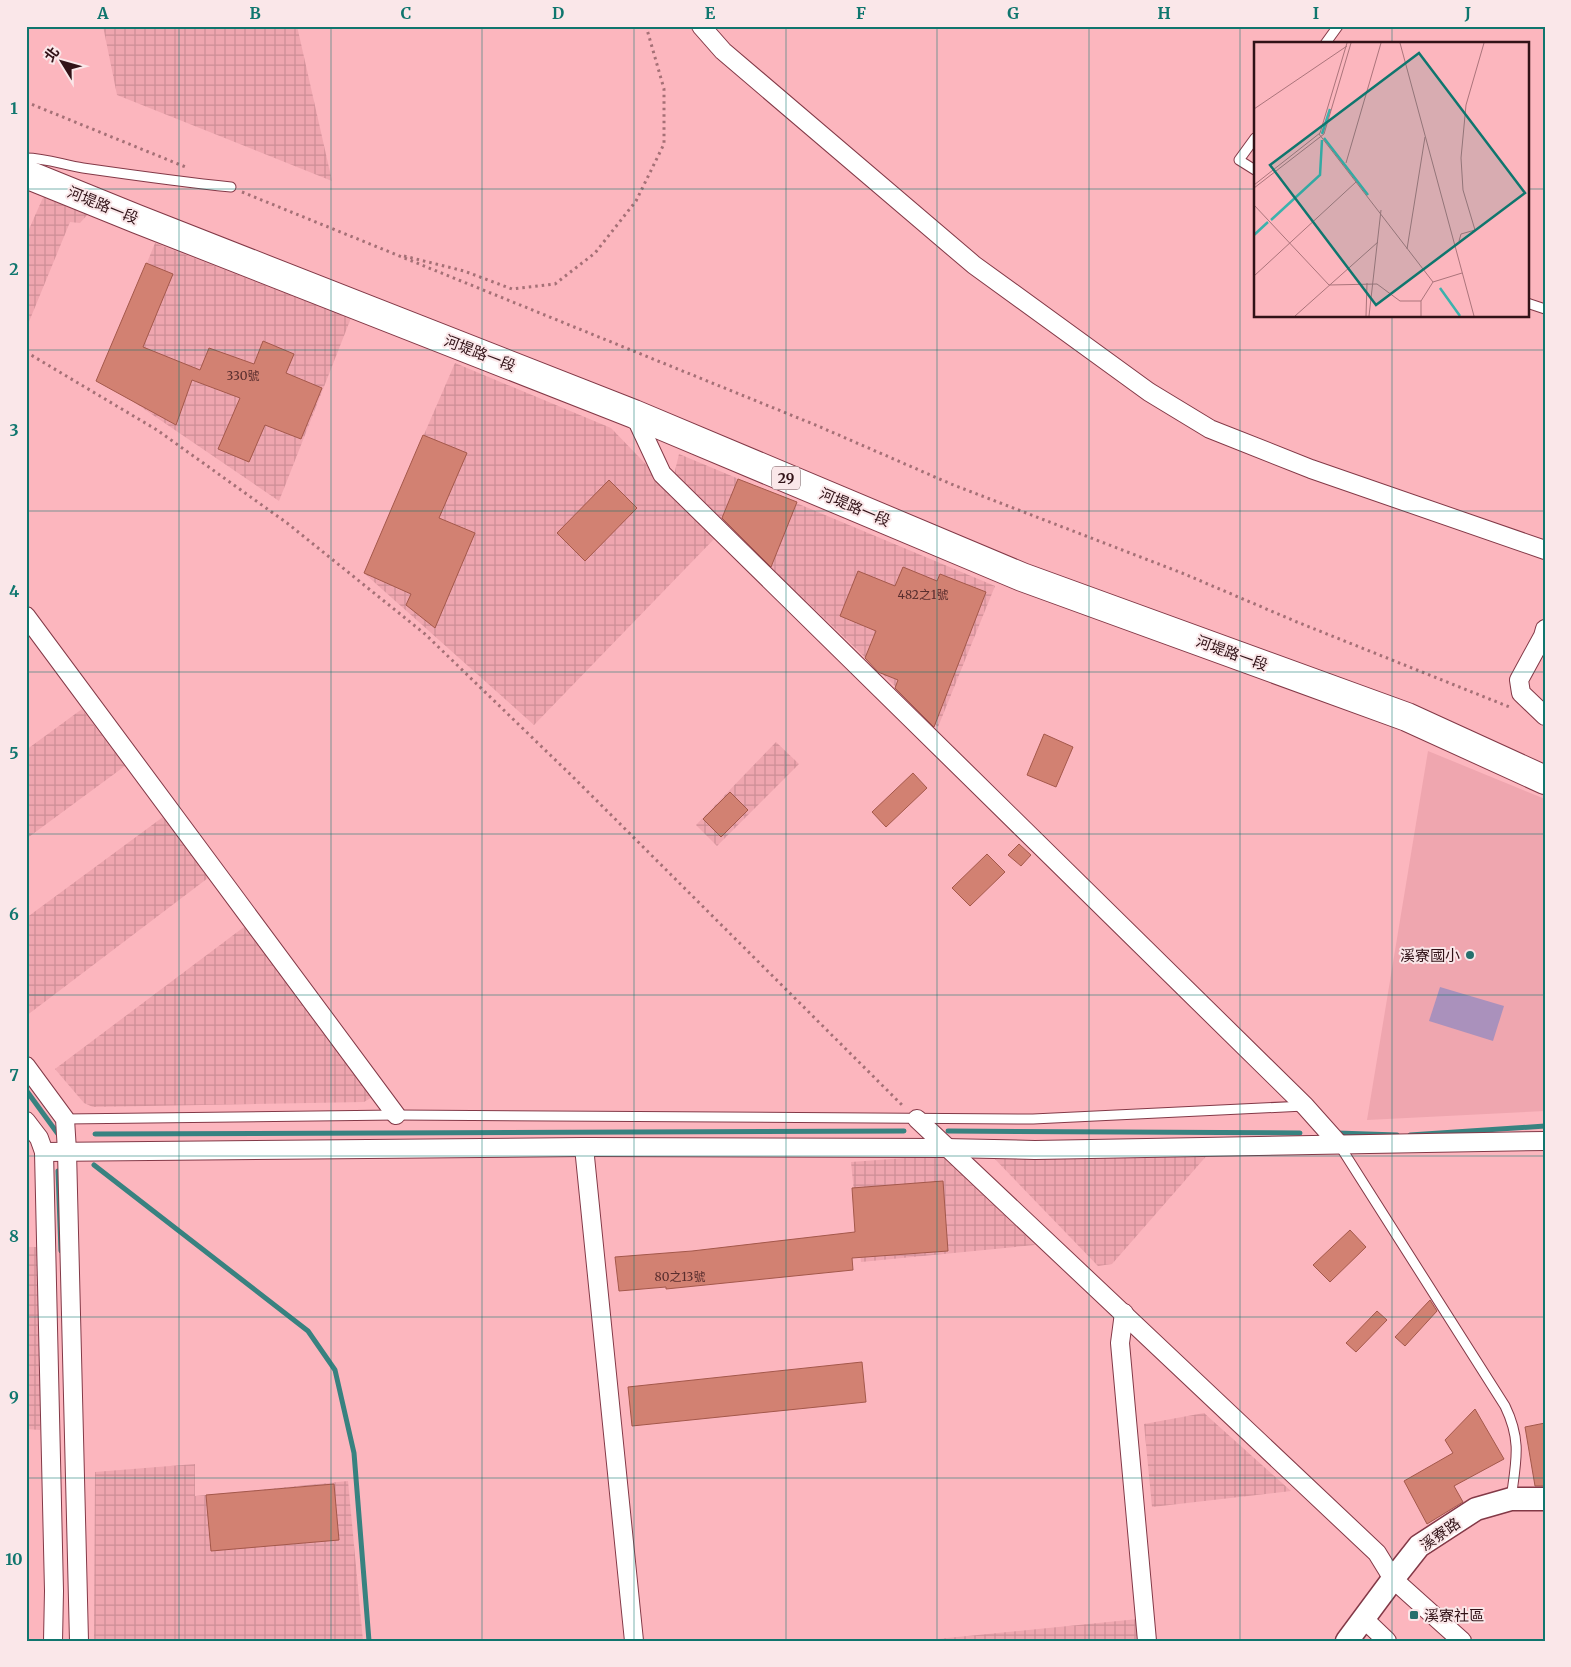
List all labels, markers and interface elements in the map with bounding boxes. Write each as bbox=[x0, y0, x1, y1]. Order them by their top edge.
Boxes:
text: A bbox=[96, 3, 109, 23]
text: B bbox=[249, 3, 261, 23]
text: C bbox=[401, 3, 411, 23]
text: D bbox=[552, 3, 564, 23]
text: E bbox=[705, 3, 716, 23]
text: F bbox=[856, 3, 866, 23]
text: G bbox=[1007, 3, 1019, 23]
text: H bbox=[1157, 3, 1171, 23]
text: I bbox=[1313, 3, 1319, 23]
text: J bbox=[1464, 3, 1471, 23]
north arrow bbox=[38, 38, 88, 88]
inset map bbox=[1254, 42, 1528, 318]
text: 北 bbox=[40, 43, 63, 65]
text: 1 bbox=[10, 98, 18, 118]
street label: 河堤路一段 bbox=[65, 182, 141, 228]
text: 2 bbox=[9, 259, 19, 279]
street label: 河堤路一段 bbox=[442, 331, 518, 375]
house number: 330號 bbox=[227, 368, 259, 383]
text: 3 bbox=[9, 420, 19, 440]
road number: 29 bbox=[772, 466, 800, 489]
street label: 河堤路一段 bbox=[817, 484, 893, 530]
text: 4 bbox=[9, 581, 19, 601]
house number: 482之1號 bbox=[898, 587, 948, 602]
street label: 河堤路一段 bbox=[1194, 631, 1270, 675]
text: 5 bbox=[9, 743, 19, 763]
text: 6 bbox=[9, 904, 19, 924]
place label: 溪寮國小 bbox=[1400, 946, 1460, 965]
marker: 溪寮國小 bbox=[1464, 949, 1476, 961]
text: 7 bbox=[9, 1065, 19, 1085]
text: 8 bbox=[9, 1226, 19, 1246]
house number: 80之13號 bbox=[655, 1269, 705, 1284]
text: 9 bbox=[9, 1387, 19, 1407]
street label: 溪寮路 bbox=[1416, 1513, 1464, 1555]
text: 10 bbox=[5, 1549, 23, 1569]
place label: 溪寮社區 bbox=[1424, 1606, 1484, 1625]
marker: 溪寮社區 bbox=[1408, 1609, 1420, 1621]

